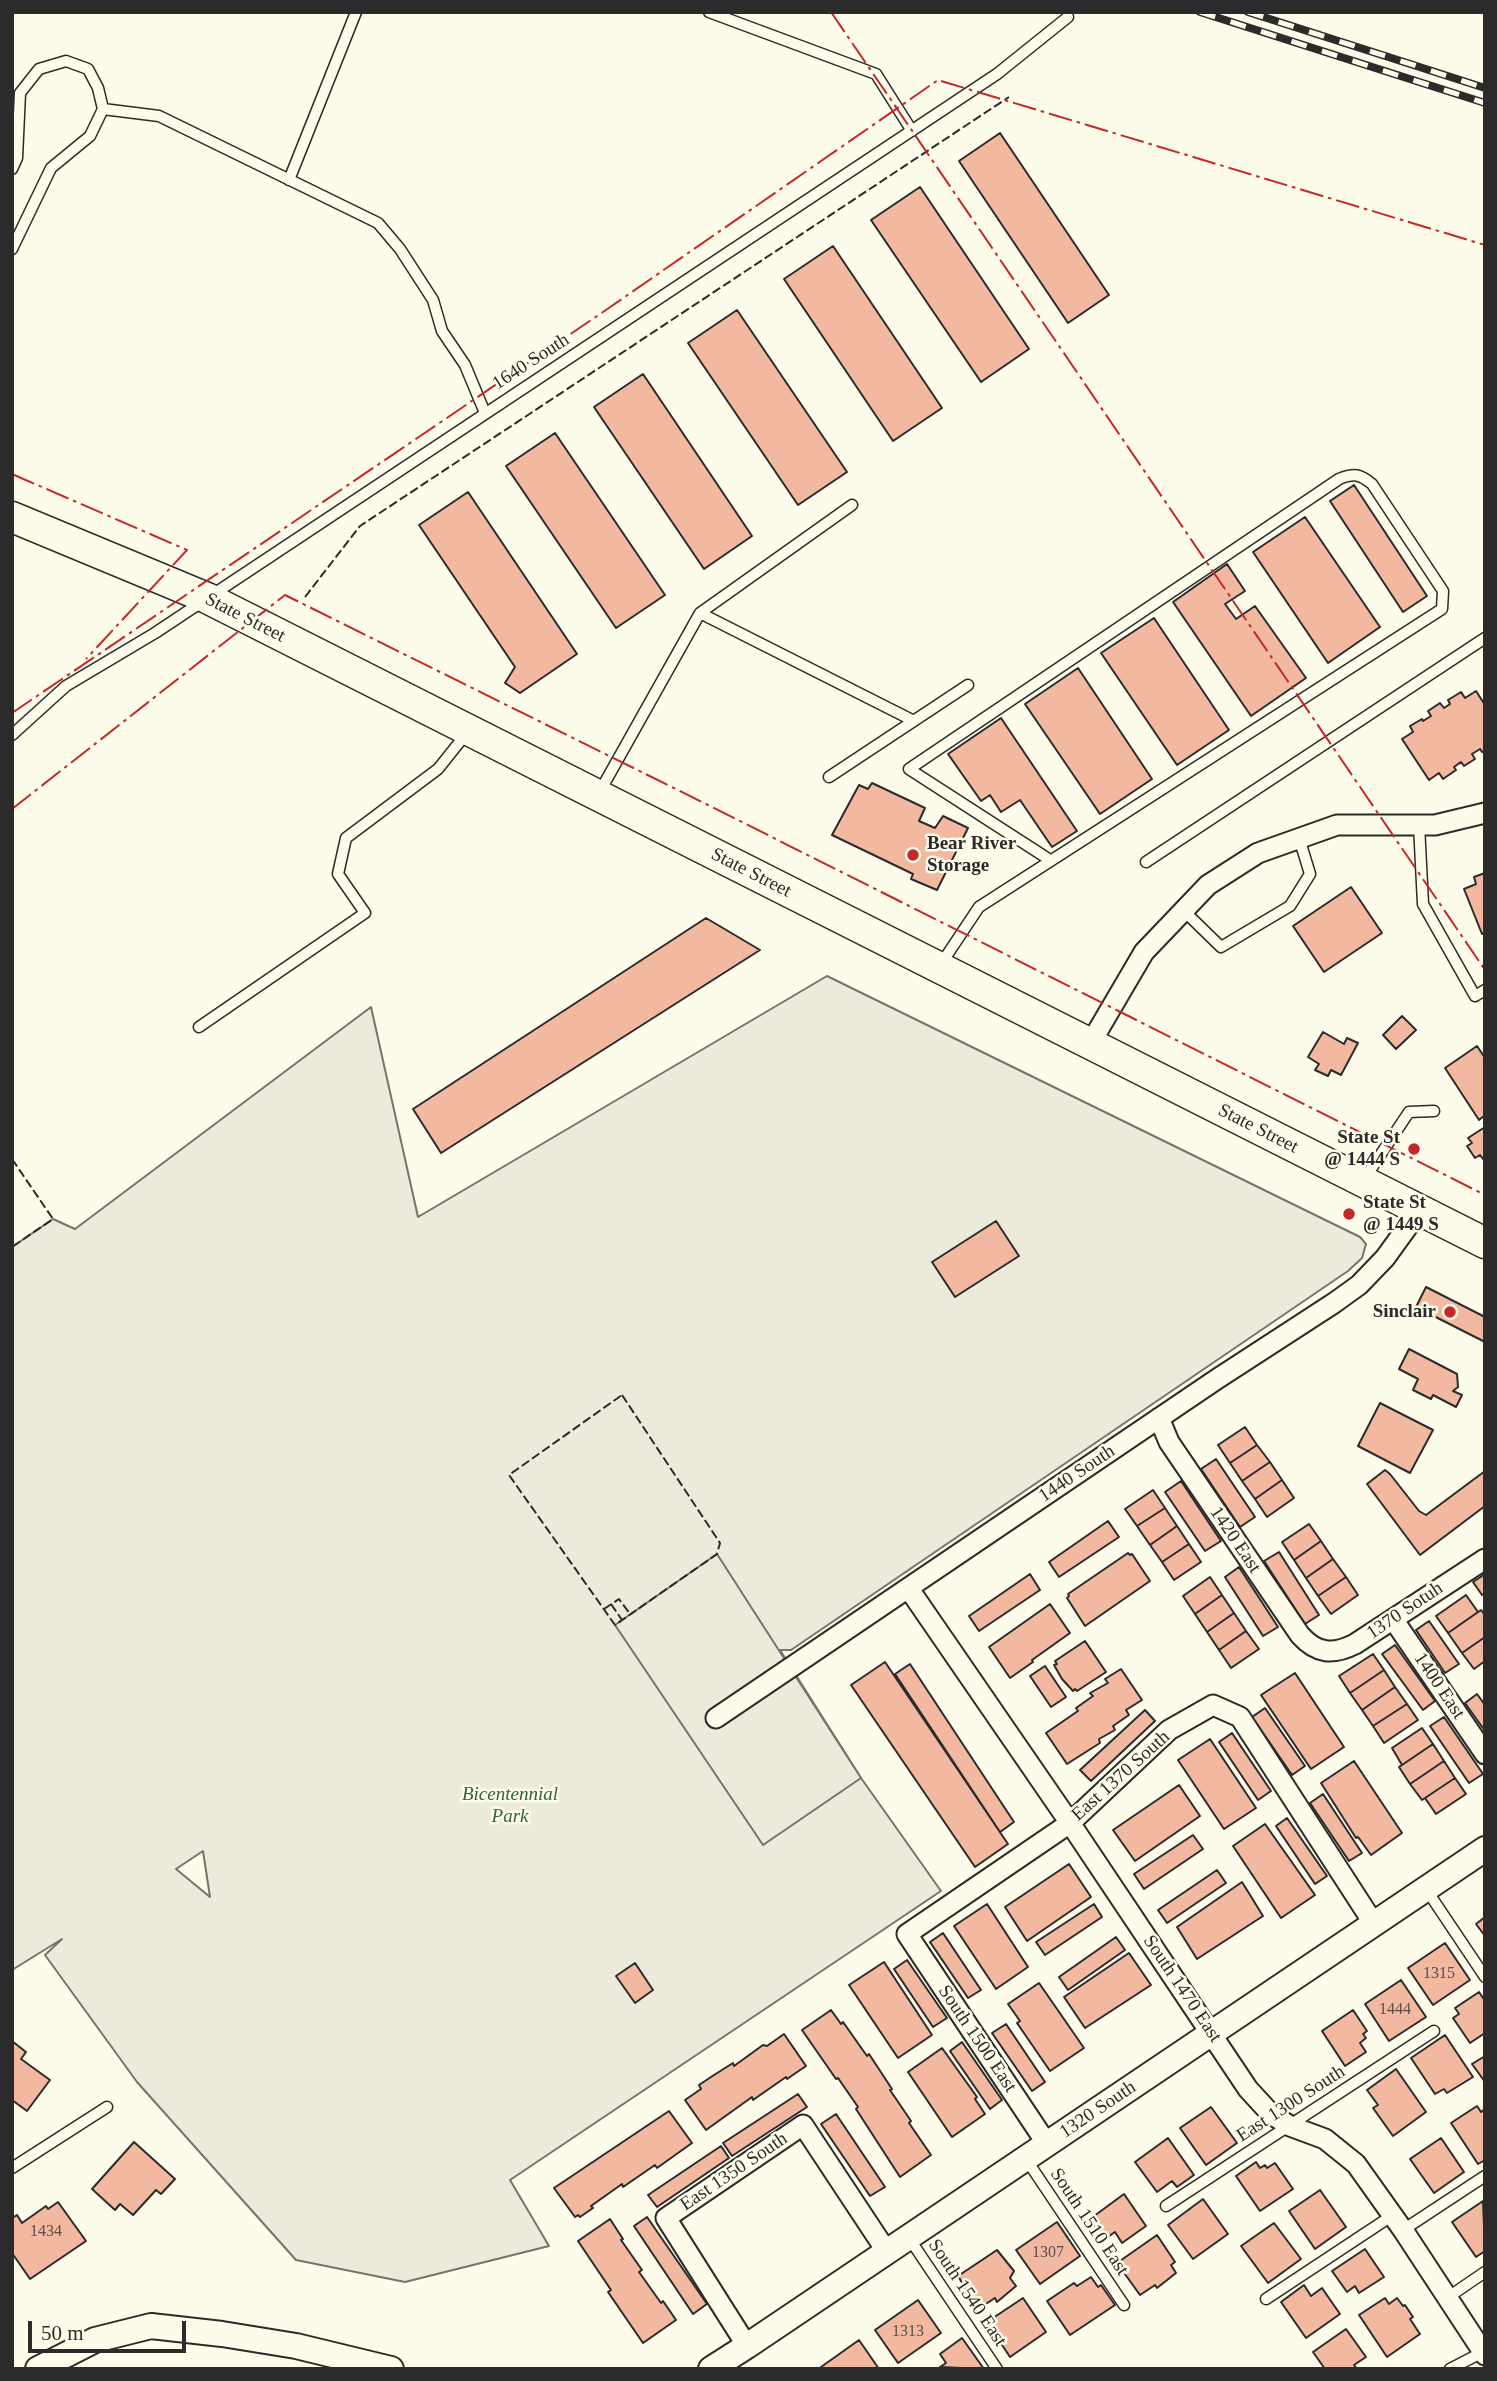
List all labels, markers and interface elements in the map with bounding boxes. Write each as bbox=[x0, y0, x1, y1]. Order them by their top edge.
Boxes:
street label: 1640 South bbox=[488, 329, 574, 395]
street label: State Street bbox=[201, 588, 289, 648]
place label: Bear River Storage bbox=[927, 833, 1016, 877]
street label: State Street bbox=[707, 843, 795, 903]
marker: Bear River Storage bbox=[905, 847, 921, 863]
street label: State Street bbox=[1214, 1099, 1302, 1159]
place label: State St @ 1444 S bbox=[1324, 1127, 1400, 1171]
marker: State St @ 1444 S bbox=[1406, 1141, 1422, 1157]
place label: State St @ 1449 S bbox=[1363, 1192, 1439, 1236]
marker: State St @ 1449 S bbox=[1341, 1206, 1357, 1222]
place label: Sinclair bbox=[1373, 1301, 1436, 1323]
marker: Sinclair bbox=[1442, 1304, 1458, 1320]
street label: 1440 South bbox=[1035, 1440, 1119, 1508]
street label: 1420 East bbox=[1204, 1502, 1266, 1578]
street label: 1370 Sotuh bbox=[1363, 1577, 1447, 1645]
street label: 1400 East bbox=[1408, 1648, 1470, 1724]
street label: East 1370 South bbox=[1067, 1726, 1175, 1826]
park label: Bicentennial Park bbox=[462, 1784, 558, 1828]
street label: South 1470 East bbox=[1138, 1931, 1226, 2047]
house number: 1315 bbox=[1423, 1964, 1455, 1984]
street label: South 1500 East bbox=[933, 1981, 1021, 2097]
house number: 1444 bbox=[1379, 2000, 1411, 2020]
street label: East 1300 South bbox=[1233, 2061, 1349, 2147]
street label: 1320 South bbox=[1056, 2076, 1140, 2144]
street label: East 1350 South bbox=[676, 2128, 792, 2216]
street label: South 1510 East bbox=[1045, 2164, 1133, 2280]
house number: 1434 bbox=[30, 2222, 62, 2242]
street label: South 1540 East bbox=[923, 2235, 1011, 2351]
house number: 1307 bbox=[1032, 2243, 1064, 2263]
scale bar bbox=[32, 2308, 189, 2352]
text: 50 m bbox=[41, 2321, 84, 2345]
house number: 1313 bbox=[892, 2322, 924, 2342]

